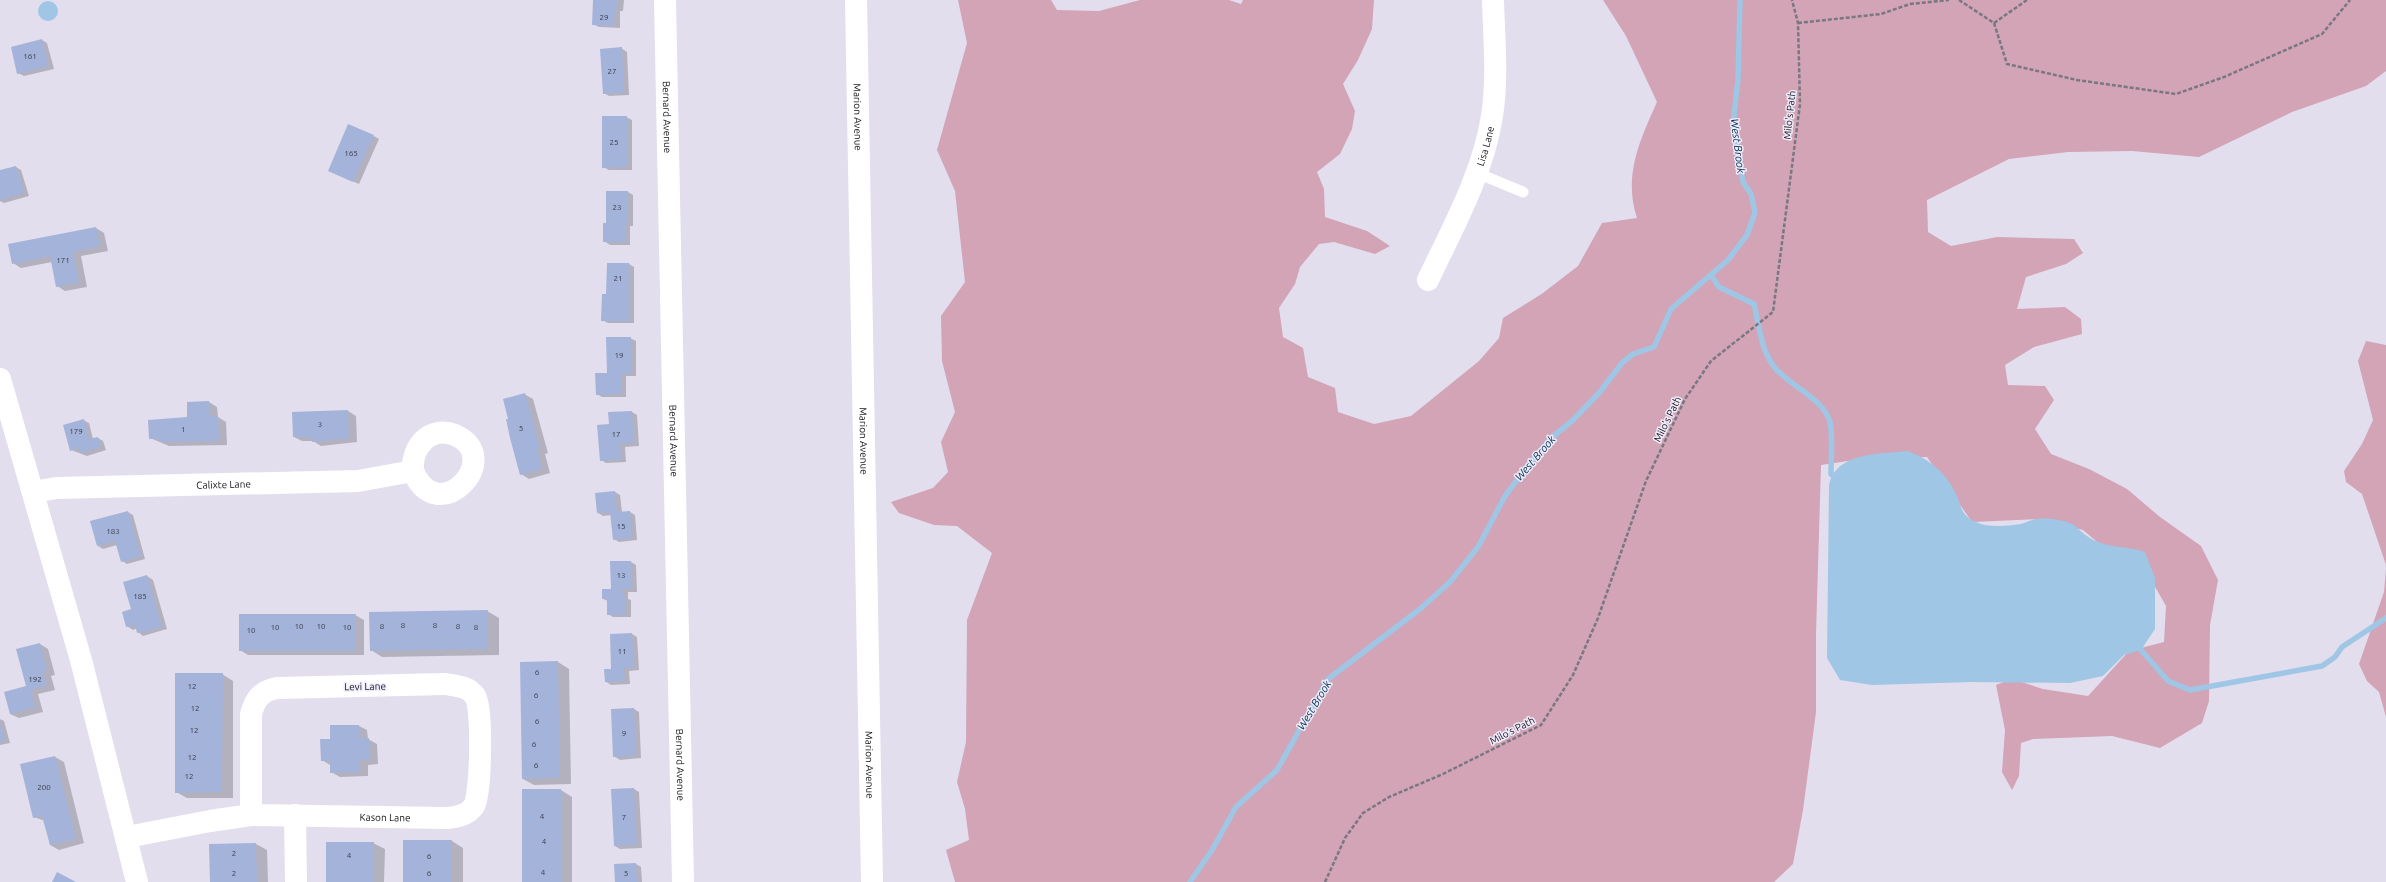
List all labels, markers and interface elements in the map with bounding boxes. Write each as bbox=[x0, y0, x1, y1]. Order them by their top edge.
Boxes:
house number: 29 bbox=[599, 13, 609, 22]
house number: 161 bbox=[23, 52, 37, 61]
house number: 27 bbox=[607, 67, 617, 76]
street label: Bernard Avenue bbox=[661, 81, 673, 153]
street label: Marion Avenue bbox=[852, 83, 864, 151]
street label: Milo's Path bbox=[1781, 90, 1798, 140]
water label: West Brook bbox=[1729, 118, 1747, 174]
street label: Lisa Lane bbox=[1475, 125, 1496, 167]
house number: 25 bbox=[609, 138, 619, 147]
house number: 165 bbox=[344, 149, 358, 158]
house number: 23 bbox=[612, 203, 622, 212]
house number: 171 bbox=[56, 256, 70, 265]
house number: 21 bbox=[613, 274, 623, 283]
house number: 19 bbox=[614, 351, 624, 360]
street label: Milo's Path bbox=[1652, 395, 1683, 444]
street label: Bernard Avenue bbox=[667, 405, 680, 477]
street label: Marion Avenue bbox=[857, 407, 870, 475]
house number: 3 bbox=[318, 420, 322, 429]
house number: 5 bbox=[519, 424, 523, 433]
house number: 1 bbox=[181, 425, 185, 434]
house number: 179 bbox=[69, 427, 83, 436]
house number: 17 bbox=[611, 430, 621, 439]
water label: West Brook bbox=[1512, 433, 1558, 483]
street label: Calixte Lane bbox=[196, 478, 251, 491]
house number: 15 bbox=[616, 522, 626, 531]
house number: 183 bbox=[106, 527, 120, 536]
house number: 13 bbox=[616, 571, 626, 580]
house number: 185 bbox=[133, 592, 147, 601]
house number: 8 bbox=[401, 621, 406, 630]
house number: 8 bbox=[433, 621, 438, 630]
house number: 10 bbox=[294, 622, 304, 631]
house number: 10 bbox=[316, 622, 326, 631]
house number: 8 bbox=[380, 622, 385, 631]
house number: 8 bbox=[456, 622, 461, 631]
house number: 10 bbox=[270, 623, 280, 632]
house number: 10 bbox=[342, 623, 352, 632]
house number: 8 bbox=[474, 623, 479, 632]
house number: 10 bbox=[246, 626, 256, 635]
house number: 11 bbox=[617, 647, 627, 656]
house number: 6 bbox=[535, 668, 540, 677]
house number: 192 bbox=[28, 675, 42, 684]
water label: West Brook bbox=[1295, 678, 1334, 732]
street label: Levi Lane bbox=[344, 681, 386, 692]
house number: 12 bbox=[187, 682, 197, 691]
house number: 6 bbox=[534, 691, 539, 700]
house number: 12 bbox=[190, 704, 200, 713]
street label: Milo's Path bbox=[1488, 714, 1537, 746]
house number: 6 bbox=[535, 717, 540, 726]
house number: 12 bbox=[189, 726, 199, 735]
house number: 9 bbox=[622, 729, 626, 738]
street label: Bernard Avenue bbox=[674, 729, 686, 801]
street label: Marion Avenue bbox=[863, 731, 875, 799]
house number: 6 bbox=[532, 740, 537, 749]
house number: 12 bbox=[187, 753, 197, 762]
house number: 6 bbox=[534, 761, 539, 770]
house number: 12 bbox=[184, 772, 194, 781]
house number: 200 bbox=[37, 783, 51, 792]
street label: Kason Lane bbox=[359, 812, 411, 823]
house number: 4 bbox=[540, 812, 545, 821]
house number: 7 bbox=[622, 813, 626, 822]
house number: 4 bbox=[542, 837, 547, 846]
house number: 2 bbox=[232, 849, 236, 858]
house number: 4 bbox=[347, 851, 352, 860]
house number: 6 bbox=[427, 852, 432, 861]
house number: 4 bbox=[541, 868, 546, 877]
house number: 2 bbox=[232, 869, 236, 878]
house number: 6 bbox=[427, 869, 432, 878]
house number: 5 bbox=[624, 869, 628, 878]

